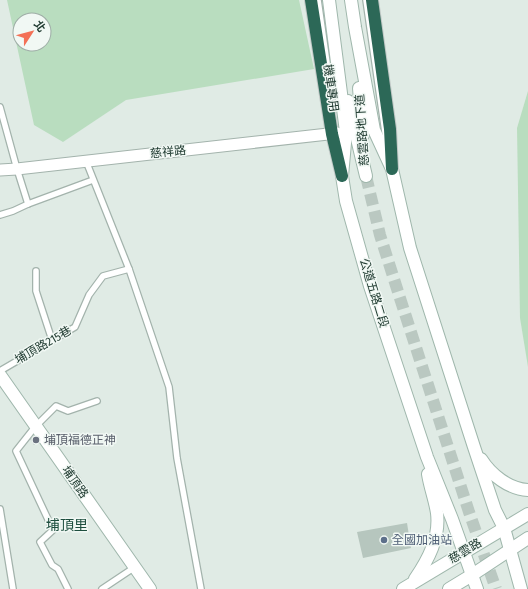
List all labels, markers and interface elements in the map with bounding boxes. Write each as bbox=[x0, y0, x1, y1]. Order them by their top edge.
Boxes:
north arrow bbox=[12, 12, 52, 52]
text: 北 bbox=[31, 18, 48, 35]
street label: 機車專用 bbox=[321, 63, 341, 113]
street label: 慈雲路地下道 bbox=[353, 94, 371, 166]
street label: 慈祥路 bbox=[149, 143, 187, 161]
street label: 公道五路二段 bbox=[357, 257, 391, 329]
street label: 埔頂路215巷 bbox=[12, 323, 74, 367]
place label: 埔頂福德正神 bbox=[44, 433, 116, 447]
marker: 埔頂福德正神 bbox=[31, 435, 41, 445]
street label: 埔頂路 bbox=[59, 463, 91, 501]
district label: 埔頂里 bbox=[46, 517, 88, 534]
place label: 全國加油站 bbox=[392, 533, 452, 547]
marker: 全國加油站 bbox=[379, 535, 389, 545]
street label: 慈雲路 bbox=[446, 536, 484, 566]

